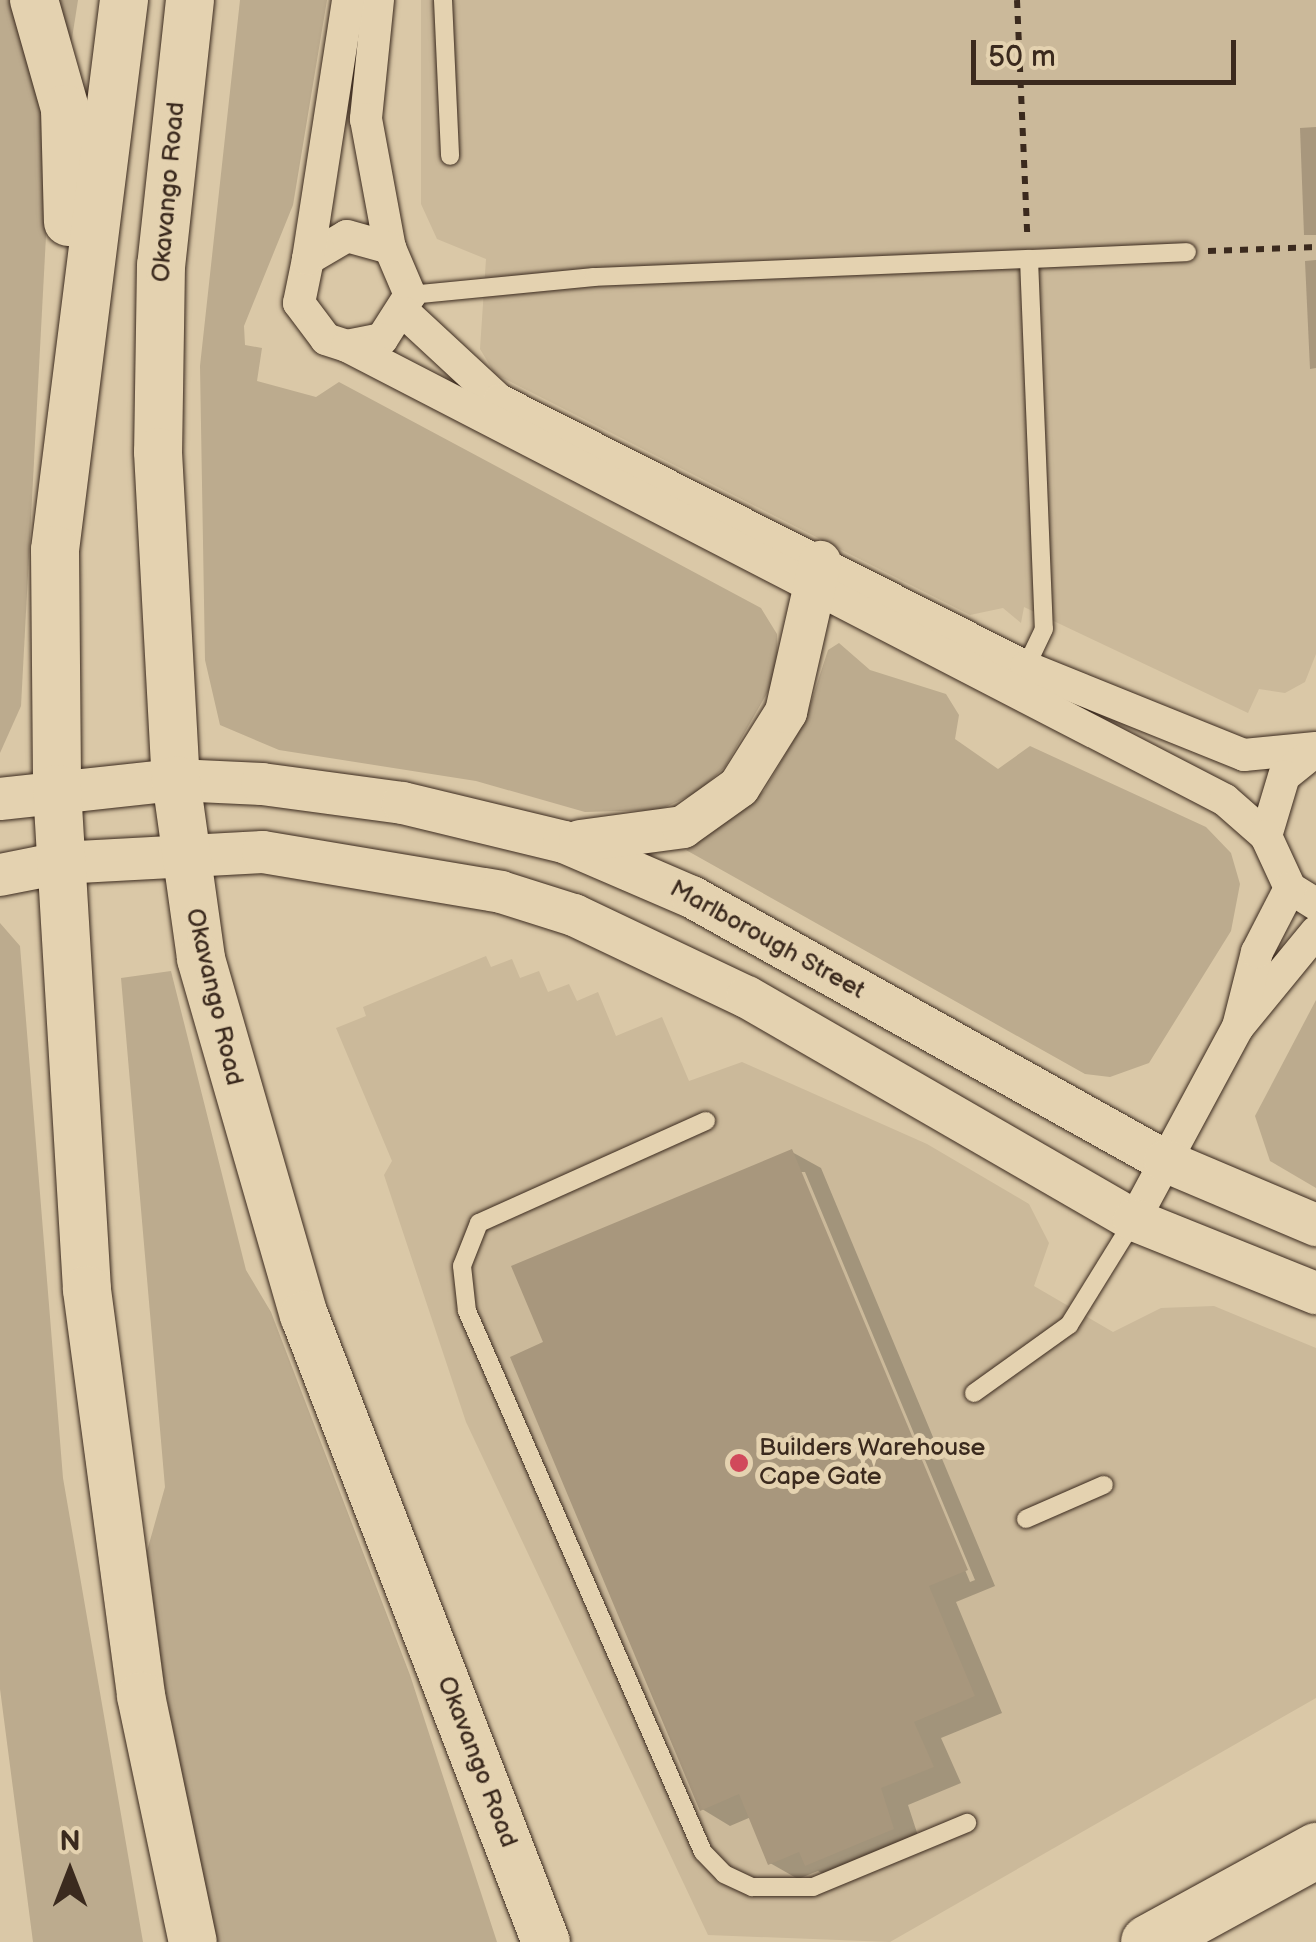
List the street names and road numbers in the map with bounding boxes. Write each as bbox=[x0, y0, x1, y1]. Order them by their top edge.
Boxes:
street label: Okavango Road bbox=[146, 101, 192, 283]
street label: Marlborough Street bbox=[664, 874, 870, 1006]
street label: Okavango Road bbox=[179, 906, 249, 1088]
street label: Okavango Road bbox=[431, 1672, 523, 1852]

